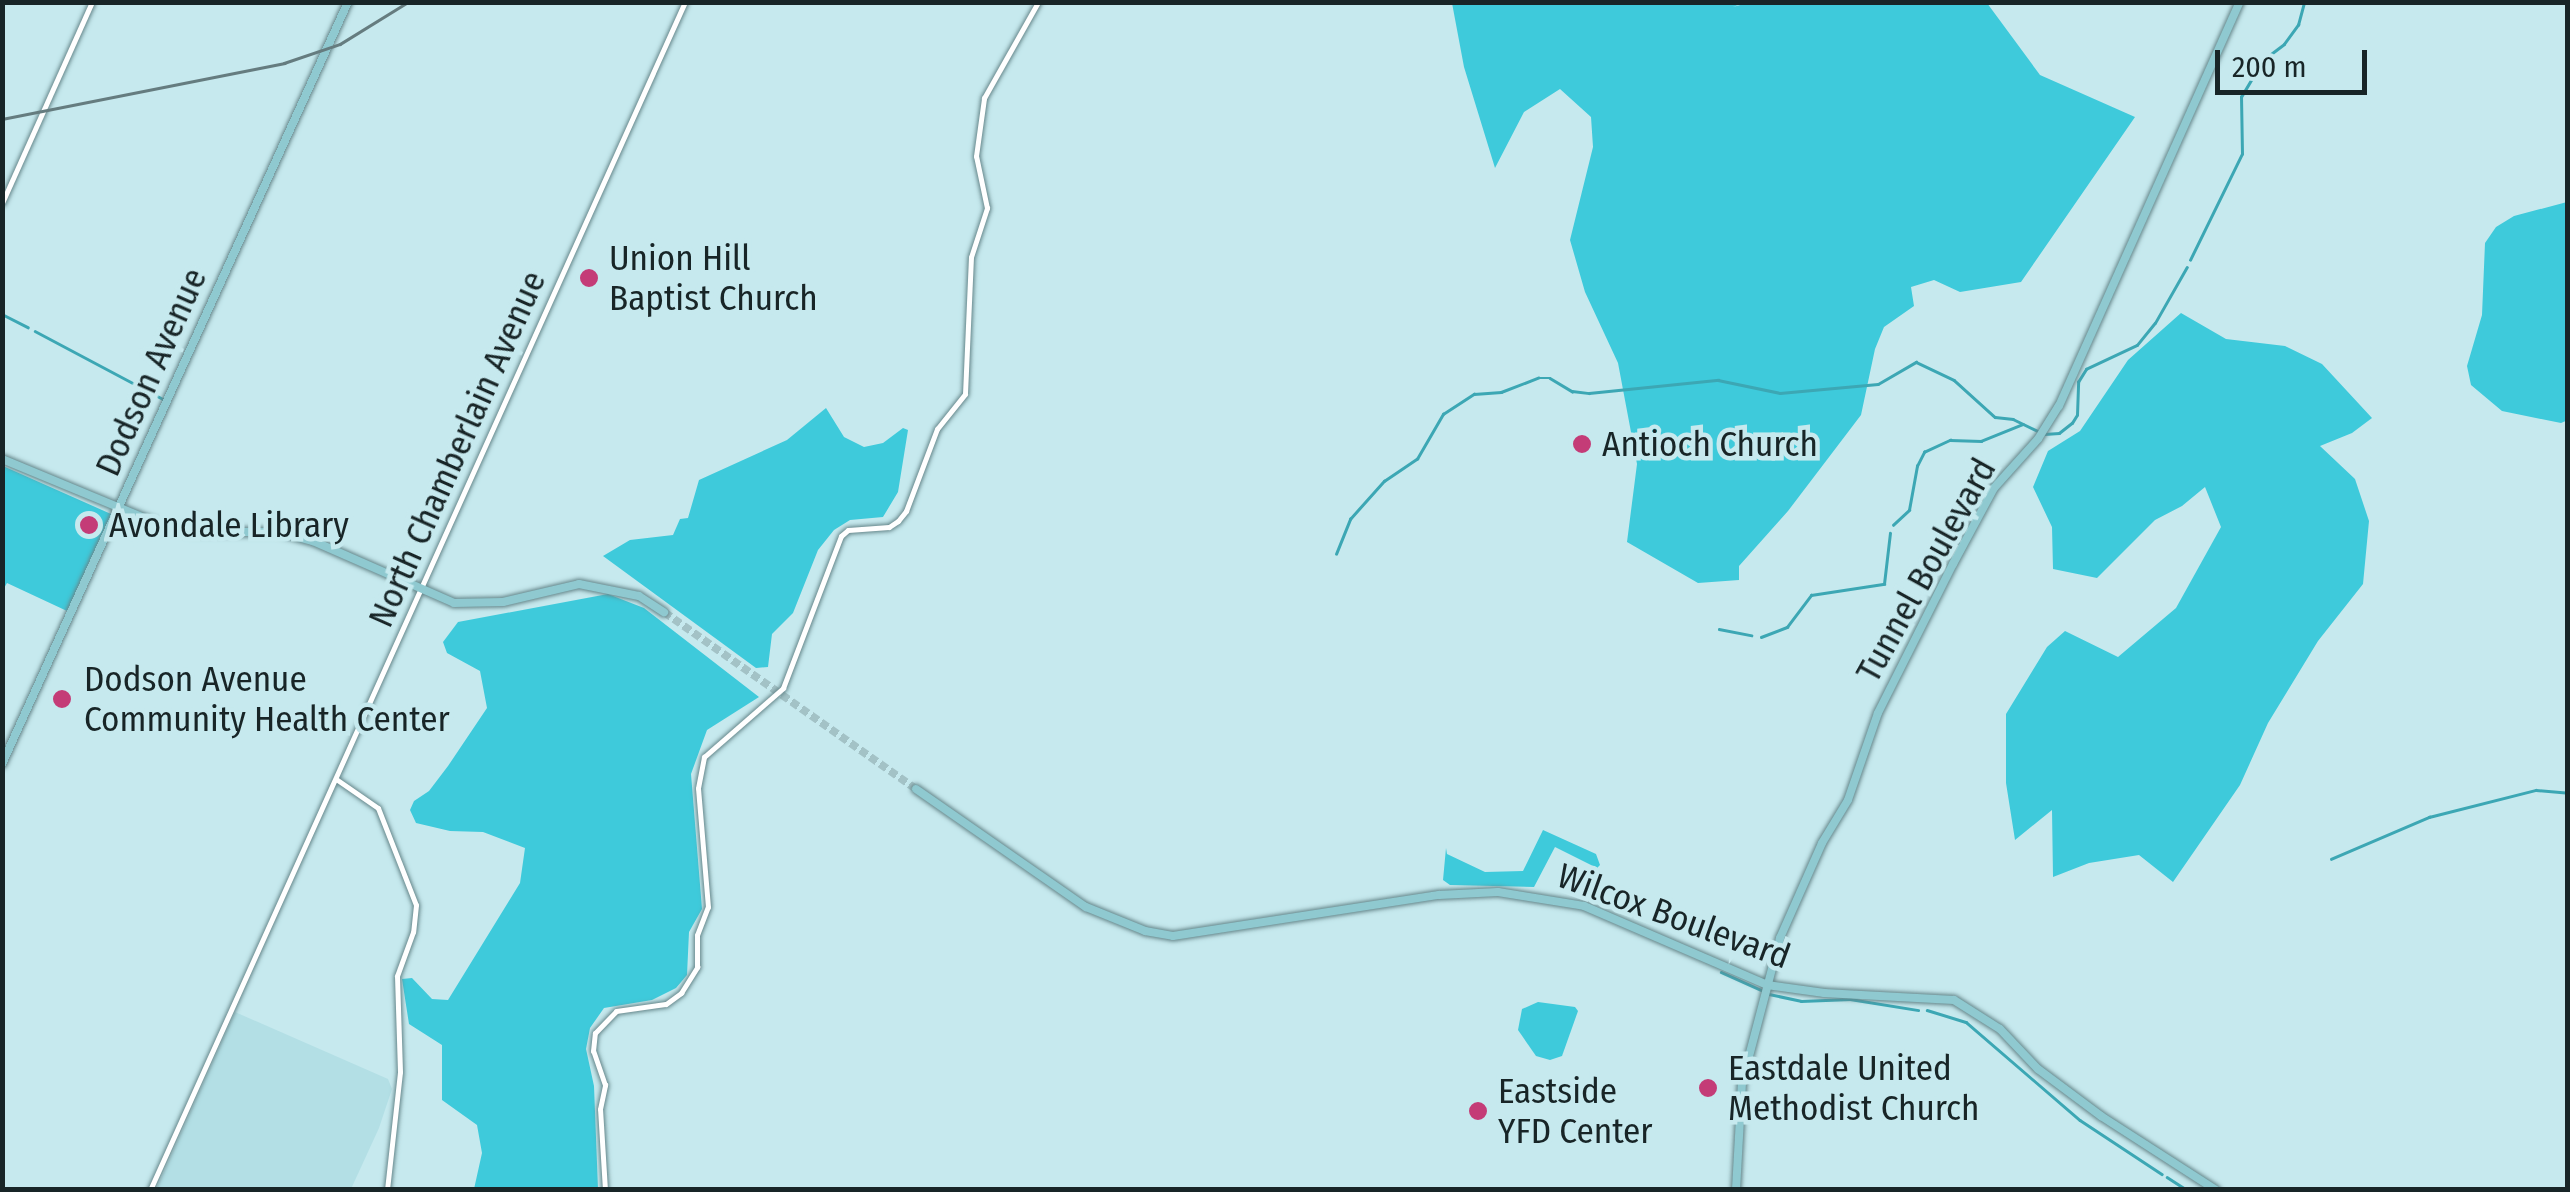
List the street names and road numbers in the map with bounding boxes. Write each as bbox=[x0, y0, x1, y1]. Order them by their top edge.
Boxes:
street label: Dodson Avenue bbox=[87, 262, 215, 482]
street label: North Chamberlain Avenue bbox=[360, 265, 554, 633]
street label: Tunnel Boulevard bbox=[1847, 451, 2005, 689]
street label: Wilcox Boulevard bbox=[1552, 854, 1796, 978]

